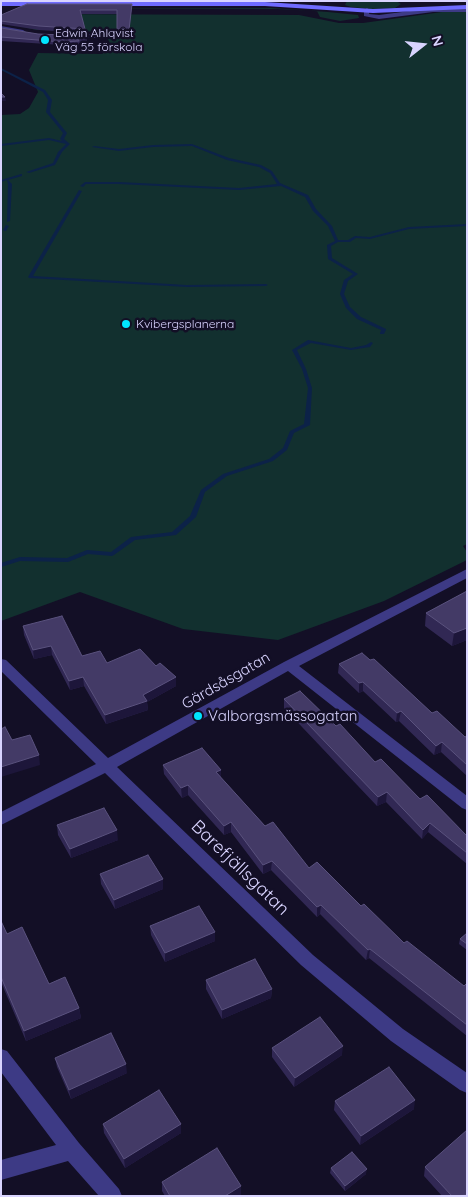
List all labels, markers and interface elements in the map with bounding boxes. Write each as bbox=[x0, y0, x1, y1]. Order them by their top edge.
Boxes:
north arrow bbox=[398, 20, 448, 70]
place label: Edwin Ahlqvist Väg 55 förskola bbox=[55, 26, 142, 54]
text: N bbox=[427, 33, 447, 48]
marker: Edwin Ahlqvist Väg 55 förskola bbox=[39, 34, 51, 46]
place label: Kvibergsplanerna bbox=[136, 317, 234, 331]
marker: Kvibergsplanerna bbox=[120, 318, 132, 330]
street label: Gärdsåsgatan bbox=[179, 649, 273, 713]
place label: Valborgsmässogatan bbox=[208, 707, 357, 725]
marker: Valborgsmässogatan bbox=[192, 710, 204, 722]
street label: Barefjällsgatan bbox=[187, 816, 293, 920]

